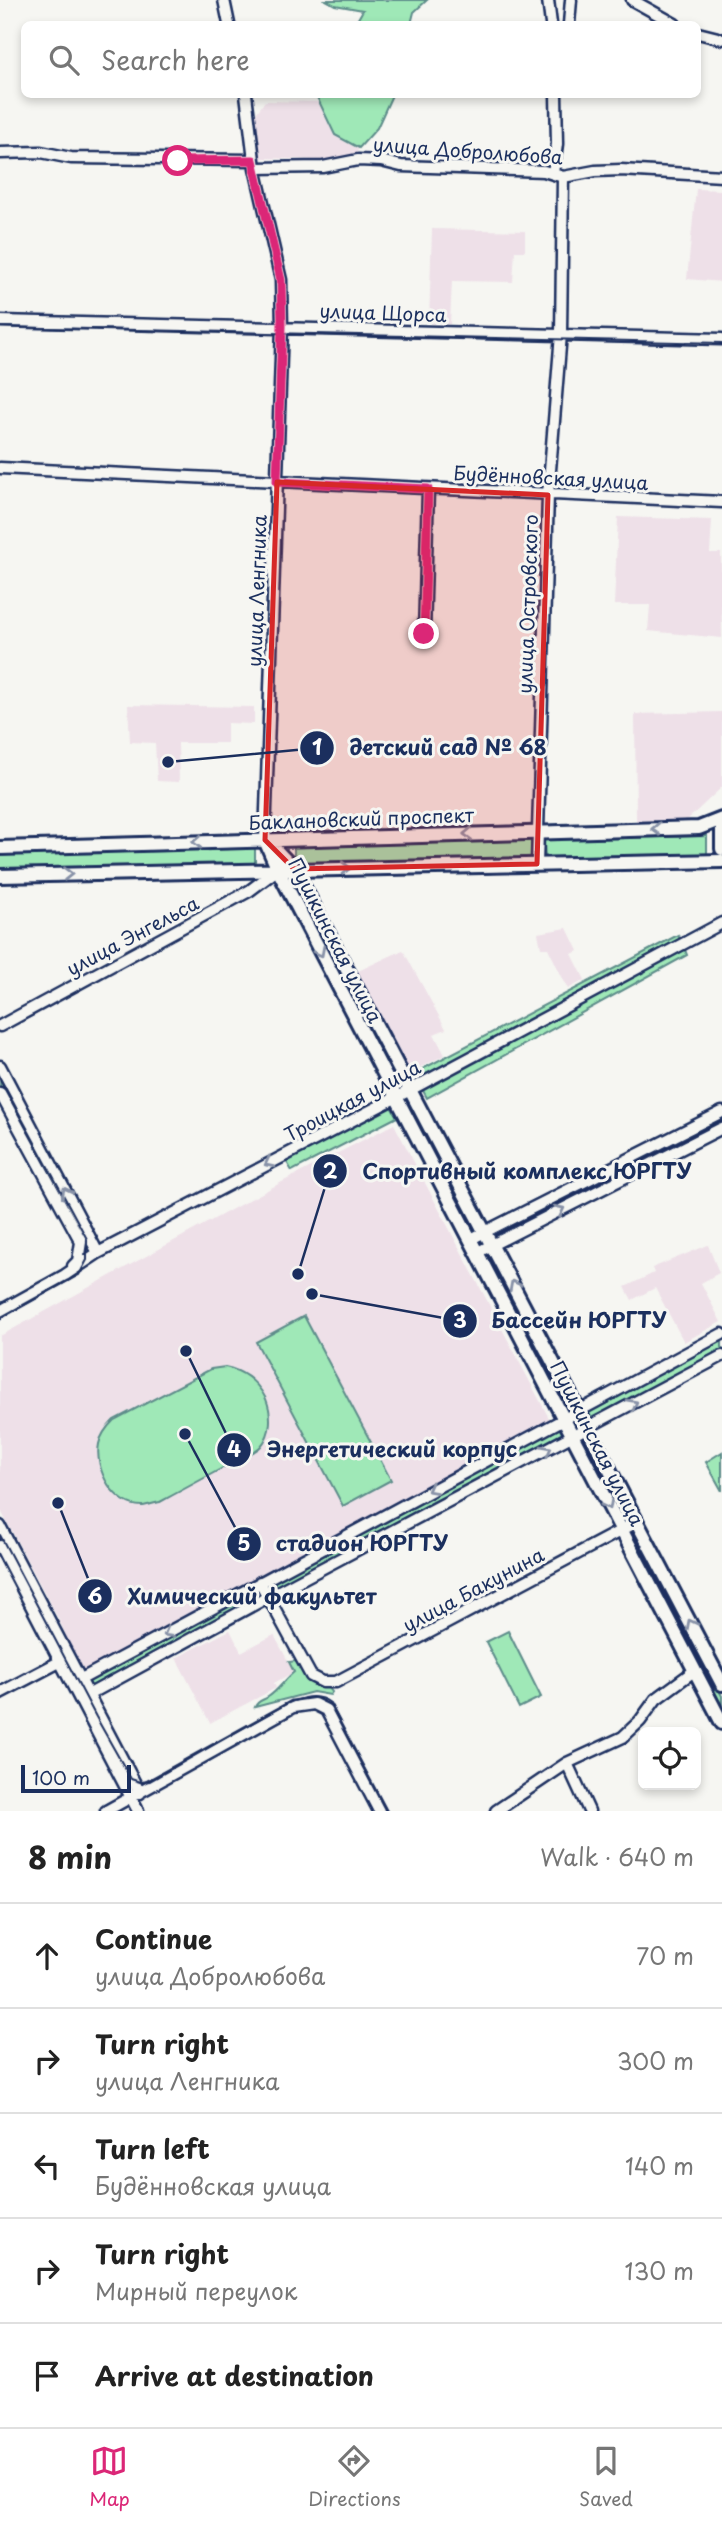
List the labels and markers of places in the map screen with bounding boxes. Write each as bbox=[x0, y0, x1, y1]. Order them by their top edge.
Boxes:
callout: детский сад № 68 bbox=[300, 727, 561, 769]
callout: Спортивный комплекс ЮРГТУ bbox=[312, 1150, 707, 1192]
callout: Бассейн ЮРГТУ bbox=[442, 1300, 682, 1342]
callout: Энергетический корпус bbox=[217, 1429, 531, 1471]
callout: стадион ЮРГТУ bbox=[227, 1523, 463, 1565]
callout: Химический факультет bbox=[78, 1575, 391, 1617]

